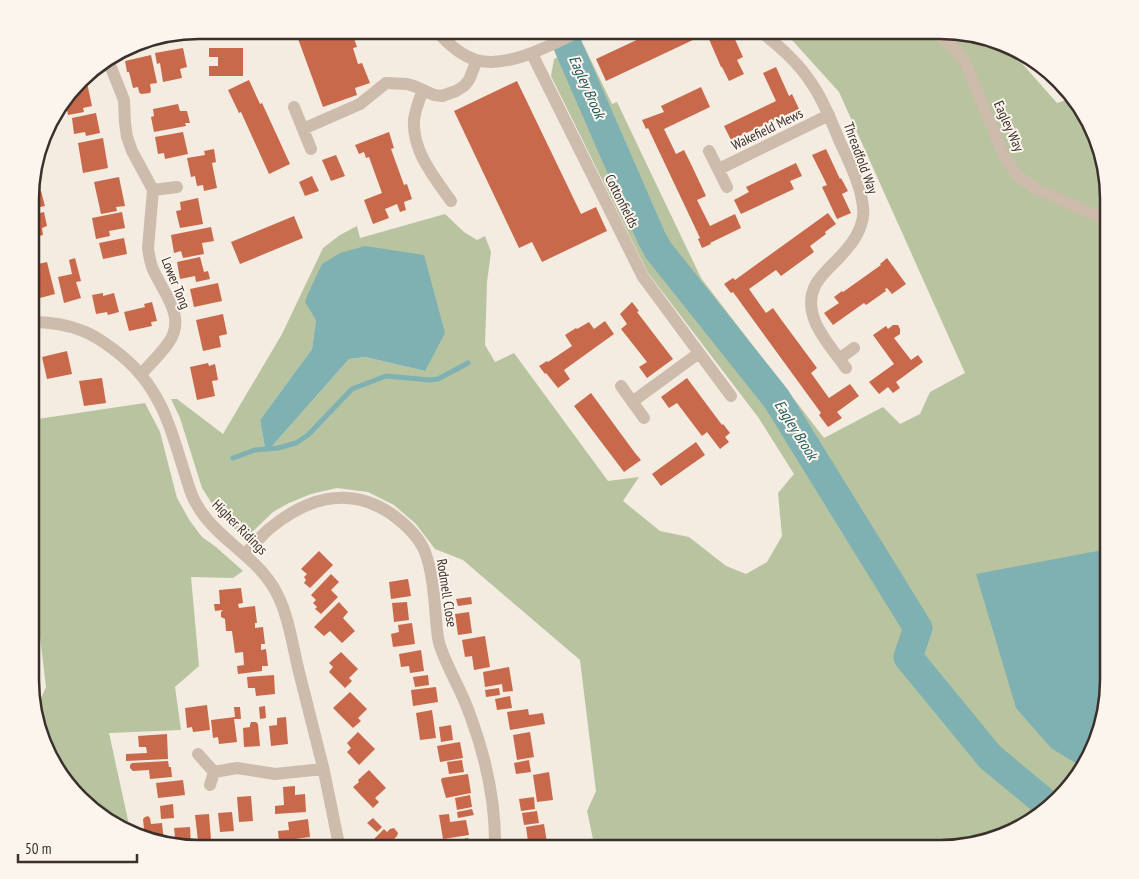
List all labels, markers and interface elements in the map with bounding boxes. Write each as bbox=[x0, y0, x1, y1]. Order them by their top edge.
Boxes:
water label: Eagley Brook bbox=[565, 52, 611, 123]
street label: Eagley Way bbox=[990, 98, 1028, 155]
street label: Wakefield Mews bbox=[728, 104, 806, 154]
street label: Threadfold Way bbox=[840, 120, 883, 197]
street label: Cottonfields bbox=[601, 171, 643, 231]
street label: Lower Tong bbox=[157, 254, 195, 312]
water label: Eagley Brook bbox=[771, 396, 823, 465]
street label: Higher Ridings bbox=[208, 495, 272, 559]
street label: Rodmell Close bbox=[433, 558, 461, 629]
scale bar bbox=[18, 832, 136, 864]
text: 50 m bbox=[25, 839, 51, 858]

